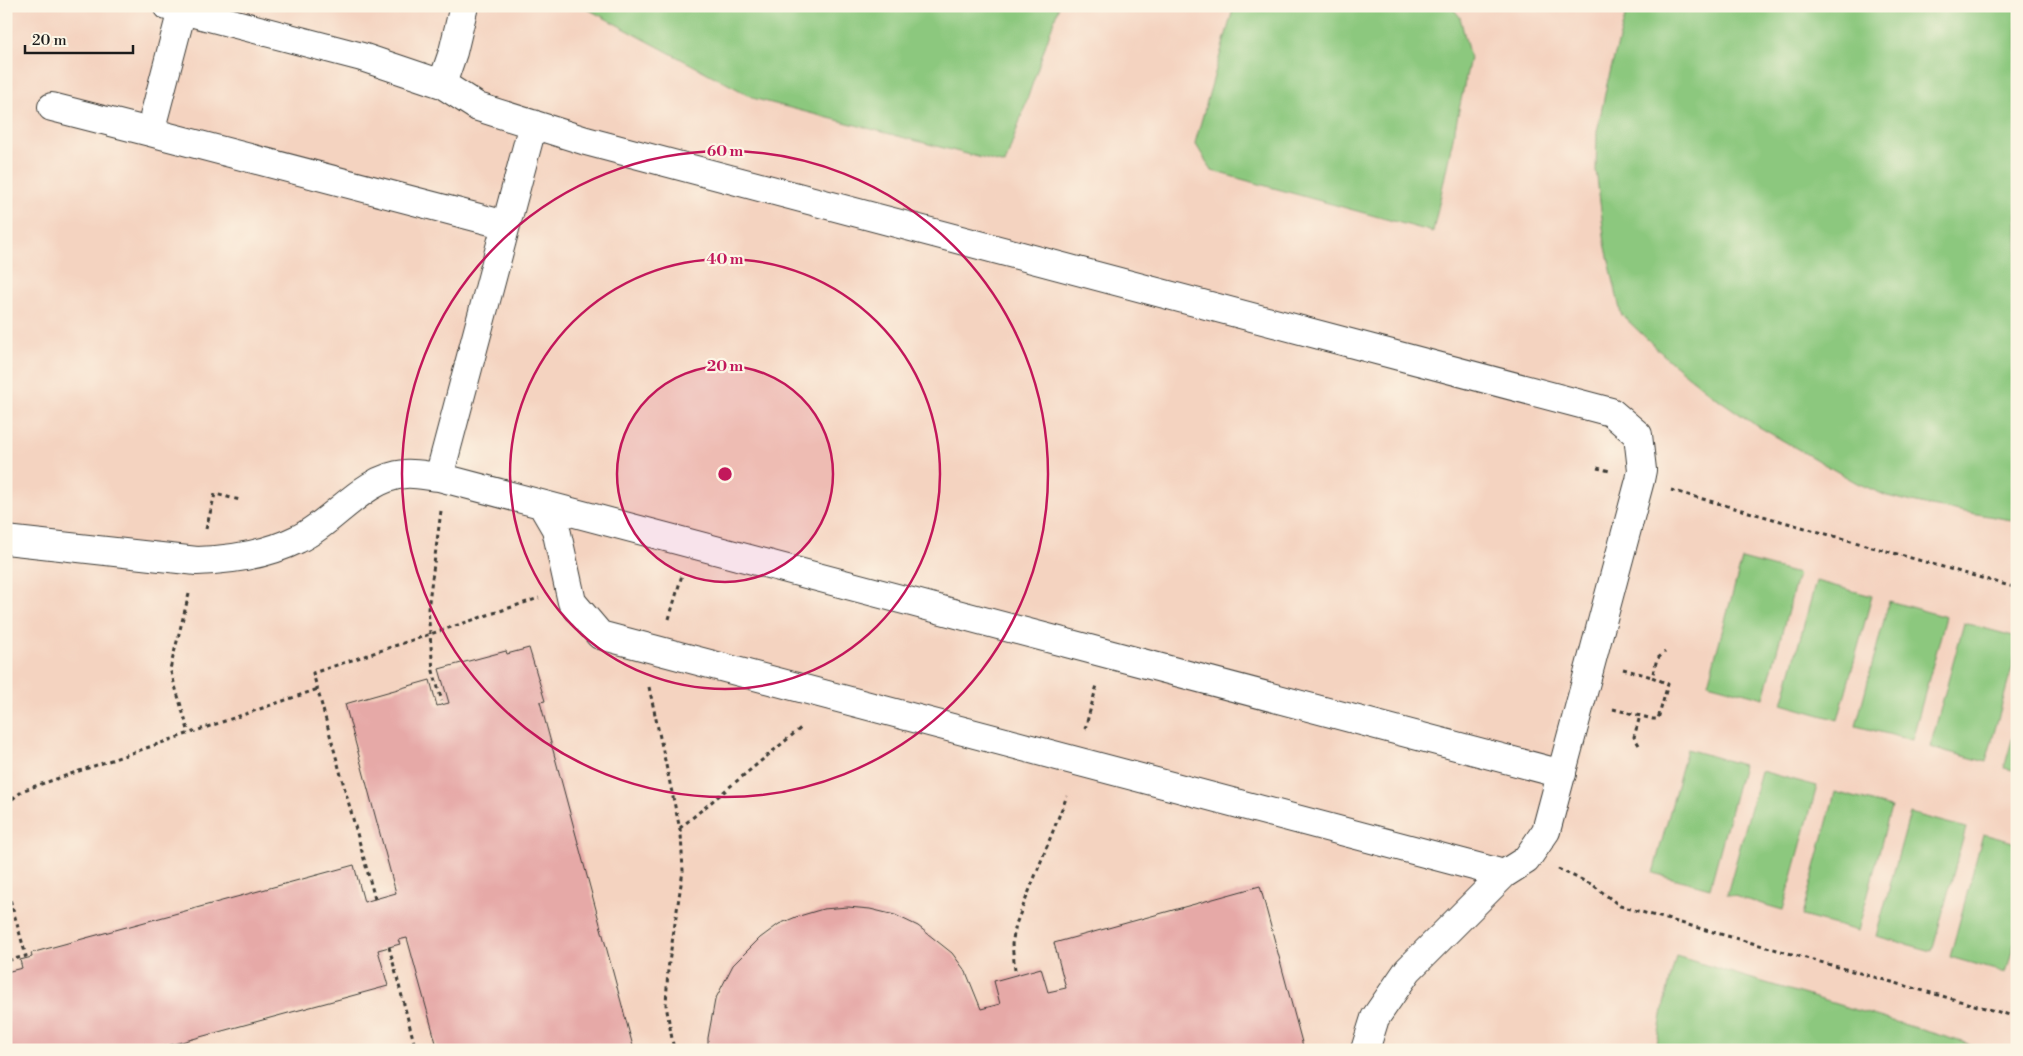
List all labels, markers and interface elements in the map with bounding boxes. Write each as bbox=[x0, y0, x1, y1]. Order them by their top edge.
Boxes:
scale bar bbox=[25, 22, 132, 54]
text: 20 m bbox=[32, 31, 67, 50]
text: 60 m bbox=[707, 142, 744, 161]
text: 40 m bbox=[706, 250, 744, 269]
text: 20 m bbox=[707, 357, 744, 376]
centre of rings bbox=[716, 465, 734, 483]

